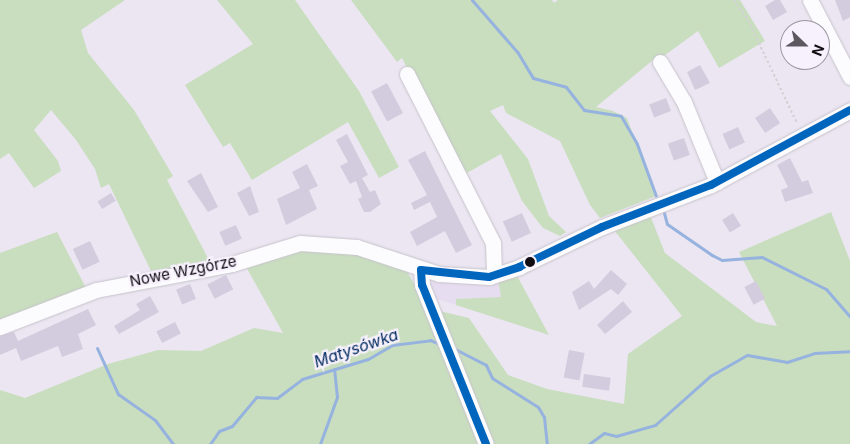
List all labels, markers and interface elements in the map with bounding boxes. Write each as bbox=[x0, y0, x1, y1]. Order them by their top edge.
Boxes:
north arrow bbox=[780, 20, 830, 70]
text: N bbox=[809, 42, 828, 59]
street label: Nowe Wzgórze bbox=[128, 252, 238, 290]
unlabelled marker bbox=[525, 257, 535, 267]
water label: Matysówka bbox=[311, 325, 401, 371]

